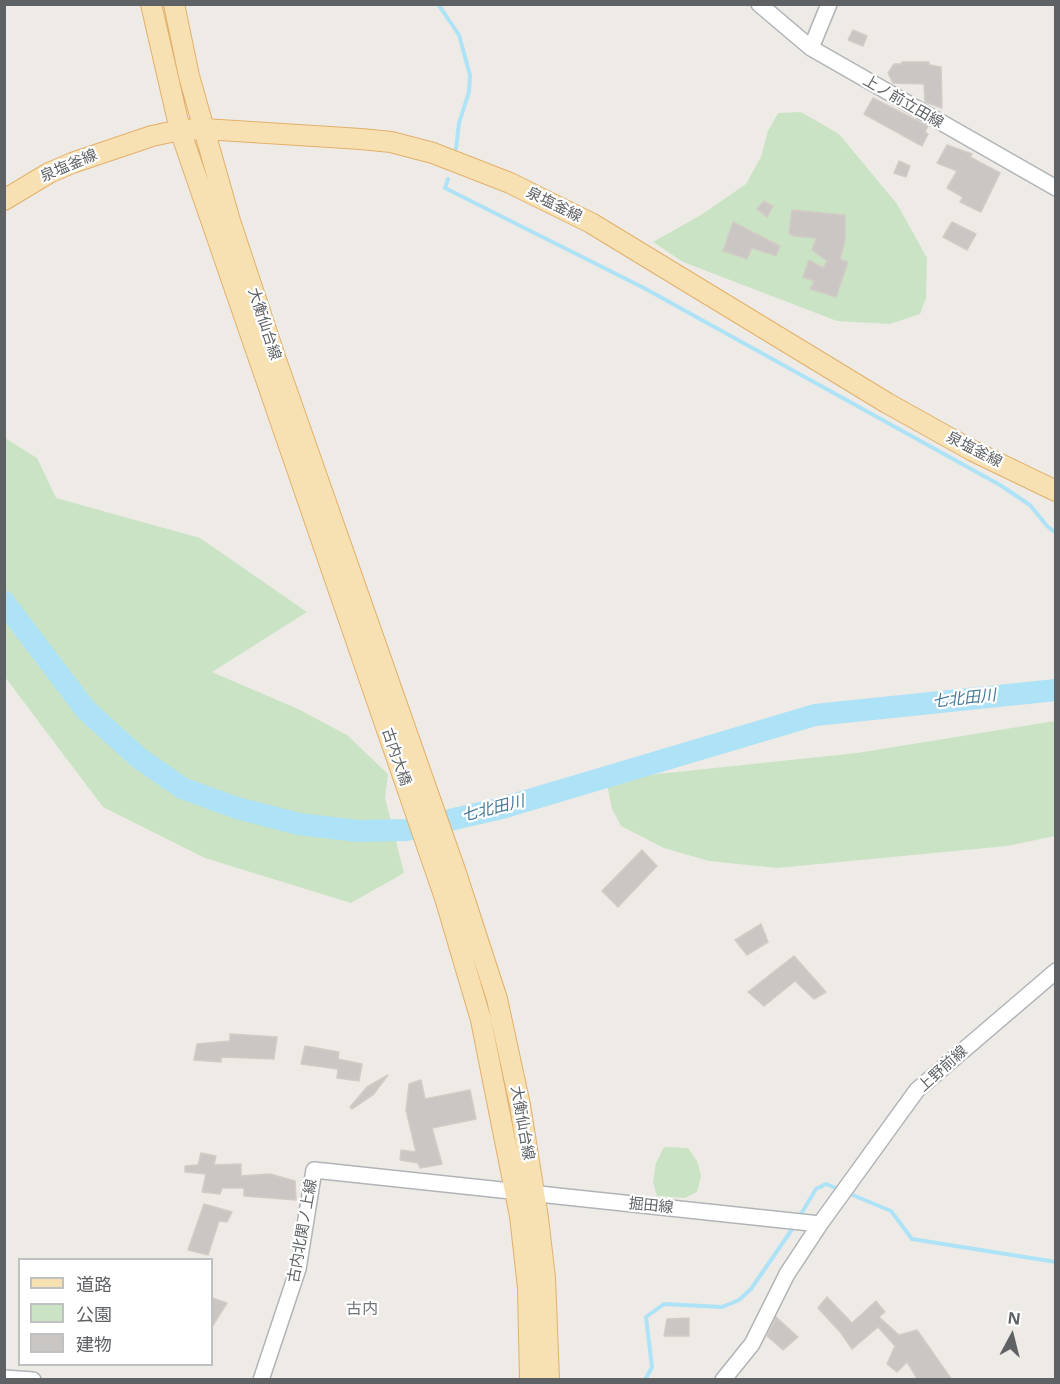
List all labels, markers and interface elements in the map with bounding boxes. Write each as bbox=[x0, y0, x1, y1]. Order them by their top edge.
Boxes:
street label: 上ノ前立田線 bbox=[860, 72, 946, 132]
street label: 泉塩釜線 bbox=[38, 146, 100, 186]
street label: 泉塩釜線 bbox=[523, 184, 585, 226]
street label: 大衡仙台線 bbox=[244, 286, 284, 362]
street label: 泉塩釜線 bbox=[943, 428, 1005, 472]
water label: 七北田川 bbox=[931, 686, 997, 712]
street label: 古内大橋 bbox=[378, 726, 414, 788]
water label: 七北田川 bbox=[460, 792, 526, 826]
street label: 上野前線 bbox=[915, 1042, 971, 1096]
street label: 大衡仙台線 bbox=[507, 1085, 537, 1161]
street label: 古内北関ノ上線 bbox=[285, 1178, 321, 1284]
street label: 掘田線 bbox=[628, 1195, 674, 1217]
legend bbox=[18, 1258, 213, 1366]
text: 道路 bbox=[76, 1272, 112, 1296]
district label: 古内 bbox=[346, 1299, 378, 1319]
text: 公園 bbox=[76, 1302, 112, 1326]
north arrow bbox=[982, 1306, 1042, 1366]
text: N bbox=[1006, 1306, 1022, 1330]
text: 建物 bbox=[76, 1332, 112, 1356]

